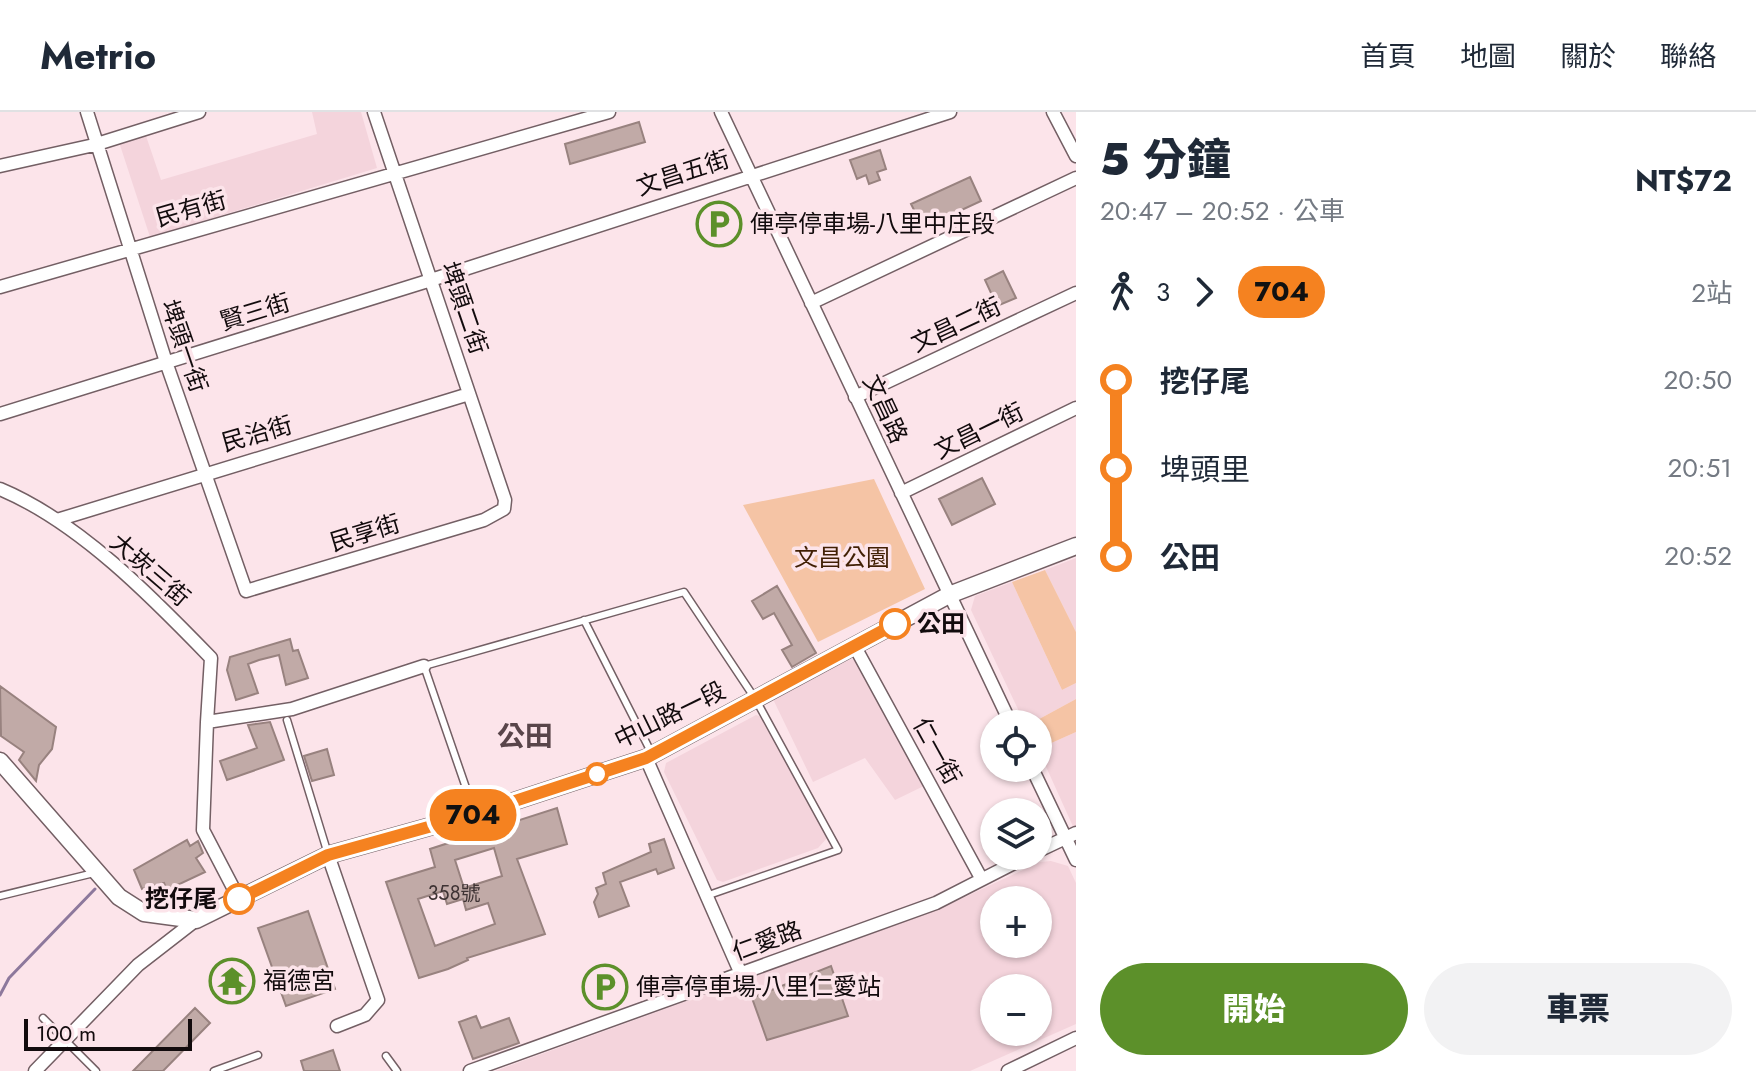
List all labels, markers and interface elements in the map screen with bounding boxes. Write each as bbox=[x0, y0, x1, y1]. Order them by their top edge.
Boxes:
text: Metrio bbox=[40, 28, 156, 83]
text: 首頁 bbox=[1360, 36, 1416, 77]
text: 地圖 bbox=[1460, 36, 1516, 77]
text: 關於 bbox=[1560, 36, 1616, 77]
text: 聯絡 bbox=[1660, 36, 1716, 77]
text: 5 分鐘 bbox=[1100, 128, 1231, 192]
street label: 文昌五街 bbox=[632, 141, 734, 204]
text: NT$72 bbox=[1635, 159, 1732, 202]
street label: 民有街 bbox=[151, 182, 230, 235]
text: 20:47 – 20:52 · 公車 bbox=[1100, 192, 1345, 230]
parking icon: 俥亭停車場-八里中庄段 bbox=[695, 200, 743, 248]
place label: 俥亭停車場-八里中庄段 bbox=[750, 206, 995, 241]
street label: 埤頭二街 bbox=[432, 257, 497, 359]
icon: walk bbox=[1100, 270, 1144, 314]
icon: forward bbox=[1182, 270, 1226, 314]
text: 704 bbox=[1254, 271, 1309, 312]
text: 3 bbox=[1156, 273, 1170, 311]
text: 2站 bbox=[1691, 274, 1732, 312]
street label: 賢三街 bbox=[215, 284, 294, 339]
street label: 文昌二街 bbox=[905, 288, 1007, 361]
street label: 埤頭一街 bbox=[152, 295, 217, 397]
text: 挖仔尾 bbox=[1160, 360, 1250, 403]
text: 20:50 bbox=[1664, 361, 1732, 399]
street label: 文昌路 bbox=[854, 369, 917, 449]
street label: 文昌一街 bbox=[928, 394, 1030, 467]
street label: 民治街 bbox=[217, 407, 296, 460]
text: 埤頭里 bbox=[1160, 448, 1250, 491]
text: 20:51 bbox=[1667, 449, 1732, 487]
street label: 民享街 bbox=[325, 505, 404, 560]
street label: 大崁三街 bbox=[103, 525, 198, 614]
text: 公田 bbox=[1160, 536, 1220, 579]
text: 20:52 bbox=[1664, 537, 1732, 575]
park label: 文昌公園 bbox=[794, 540, 890, 575]
place label: 公田 bbox=[917, 606, 965, 641]
marker: 公田 bbox=[880, 609, 910, 639]
street label: 中山路一段 bbox=[608, 673, 731, 757]
map controls bbox=[980, 710, 1052, 1046]
button: locate bbox=[980, 710, 1052, 782]
street label: 仁一街 bbox=[905, 711, 970, 791]
district label: 公田 bbox=[497, 716, 553, 757]
unlabelled marker bbox=[586, 763, 608, 785]
line badge: 704 bbox=[427, 789, 519, 841]
text: 704 bbox=[446, 794, 500, 835]
button: layers bbox=[980, 798, 1052, 870]
house number: 358號 bbox=[427, 879, 481, 908]
place label: 挖仔尾 bbox=[145, 881, 217, 916]
marker: 挖仔尾 bbox=[224, 884, 254, 914]
button: + bbox=[980, 886, 1052, 958]
street label: 仁愛路 bbox=[727, 912, 807, 969]
temple icon: 福德宮 bbox=[208, 957, 256, 1005]
place label: 福德宮 bbox=[263, 963, 335, 998]
parking icon: 俥亭停車場-八里仁愛站 bbox=[581, 963, 629, 1011]
button: 開始 bbox=[1100, 963, 1408, 1055]
button: 車票 bbox=[1424, 963, 1732, 1055]
place label: 俥亭停車場-八里仁愛站 bbox=[636, 969, 881, 1004]
button: − bbox=[980, 974, 1052, 1046]
scale bar bbox=[24, 1015, 192, 1051]
text: 100 m bbox=[36, 1017, 96, 1049]

